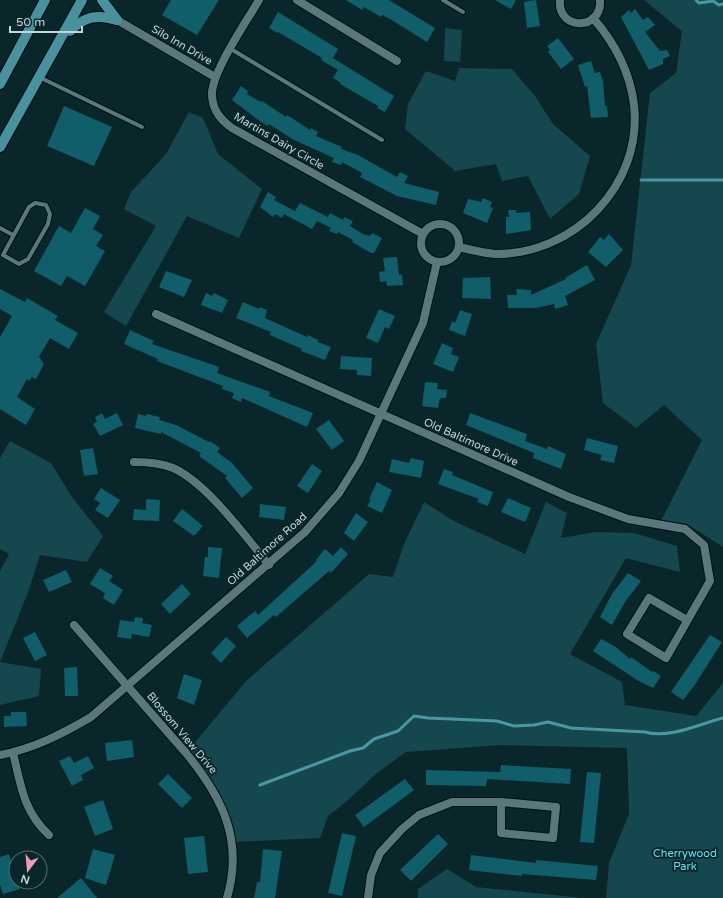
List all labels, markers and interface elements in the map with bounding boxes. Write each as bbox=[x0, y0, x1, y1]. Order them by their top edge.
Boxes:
scale bar bbox=[10, 8, 82, 34]
text: 50 m bbox=[16, 15, 45, 29]
street label: Silo Inn Drive bbox=[149, 22, 215, 68]
street label: Martins Dairy Circle bbox=[232, 110, 326, 172]
street label: Old Baltimore Drive bbox=[422, 415, 520, 469]
street label: Old Baltimore Road bbox=[225, 510, 309, 588]
street label: Blossom View Drive bbox=[144, 690, 220, 776]
park label: Cherrywood Park bbox=[653, 847, 717, 873]
north arrow bbox=[8, 850, 48, 890]
text: N bbox=[19, 872, 31, 887]

